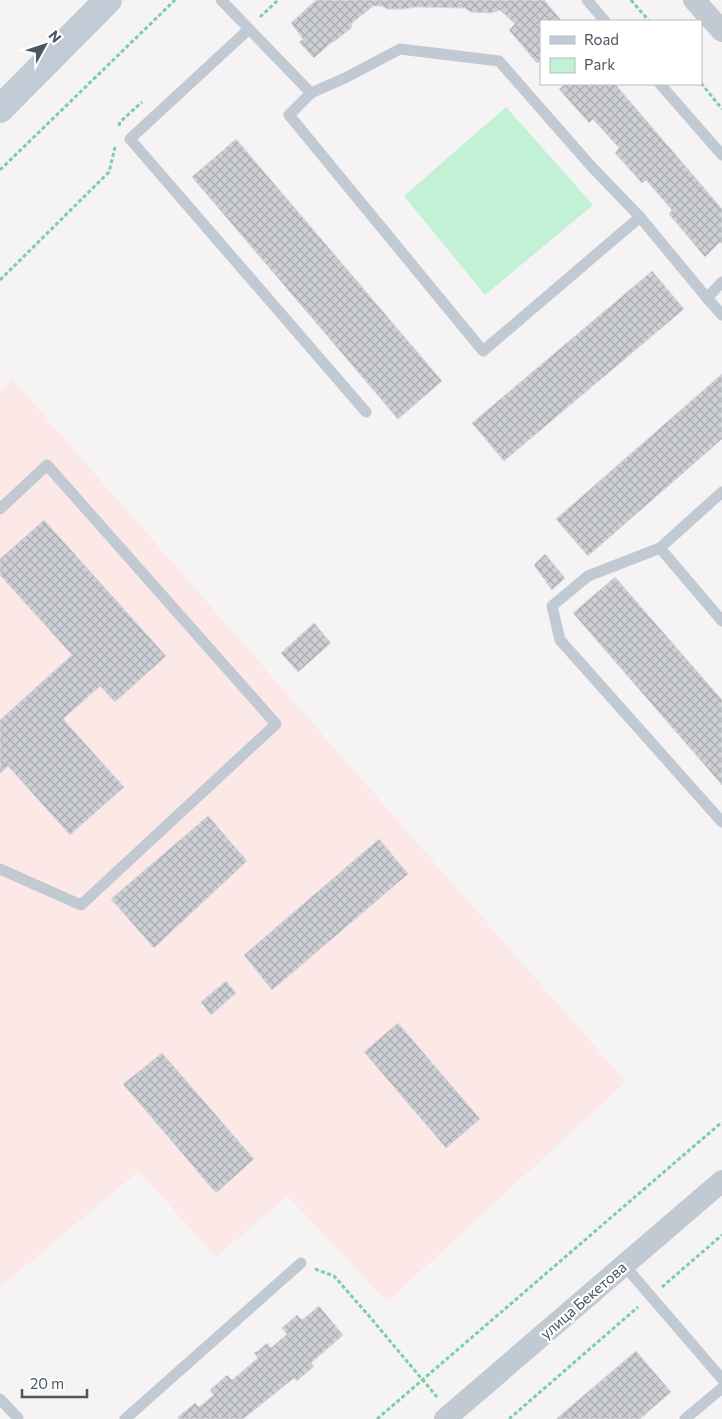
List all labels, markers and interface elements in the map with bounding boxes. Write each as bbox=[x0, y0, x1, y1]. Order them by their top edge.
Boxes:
north arrow bbox=[20, 20, 70, 70]
legend bbox=[540, 20, 702, 85]
text: N bbox=[45, 27, 65, 46]
text: Road bbox=[584, 30, 619, 48]
text: Park bbox=[584, 55, 615, 73]
street label: улица Бекетова bbox=[536, 1258, 630, 1342]
scale bar bbox=[22, 1366, 88, 1398]
text: 20 m bbox=[30, 1374, 64, 1392]

